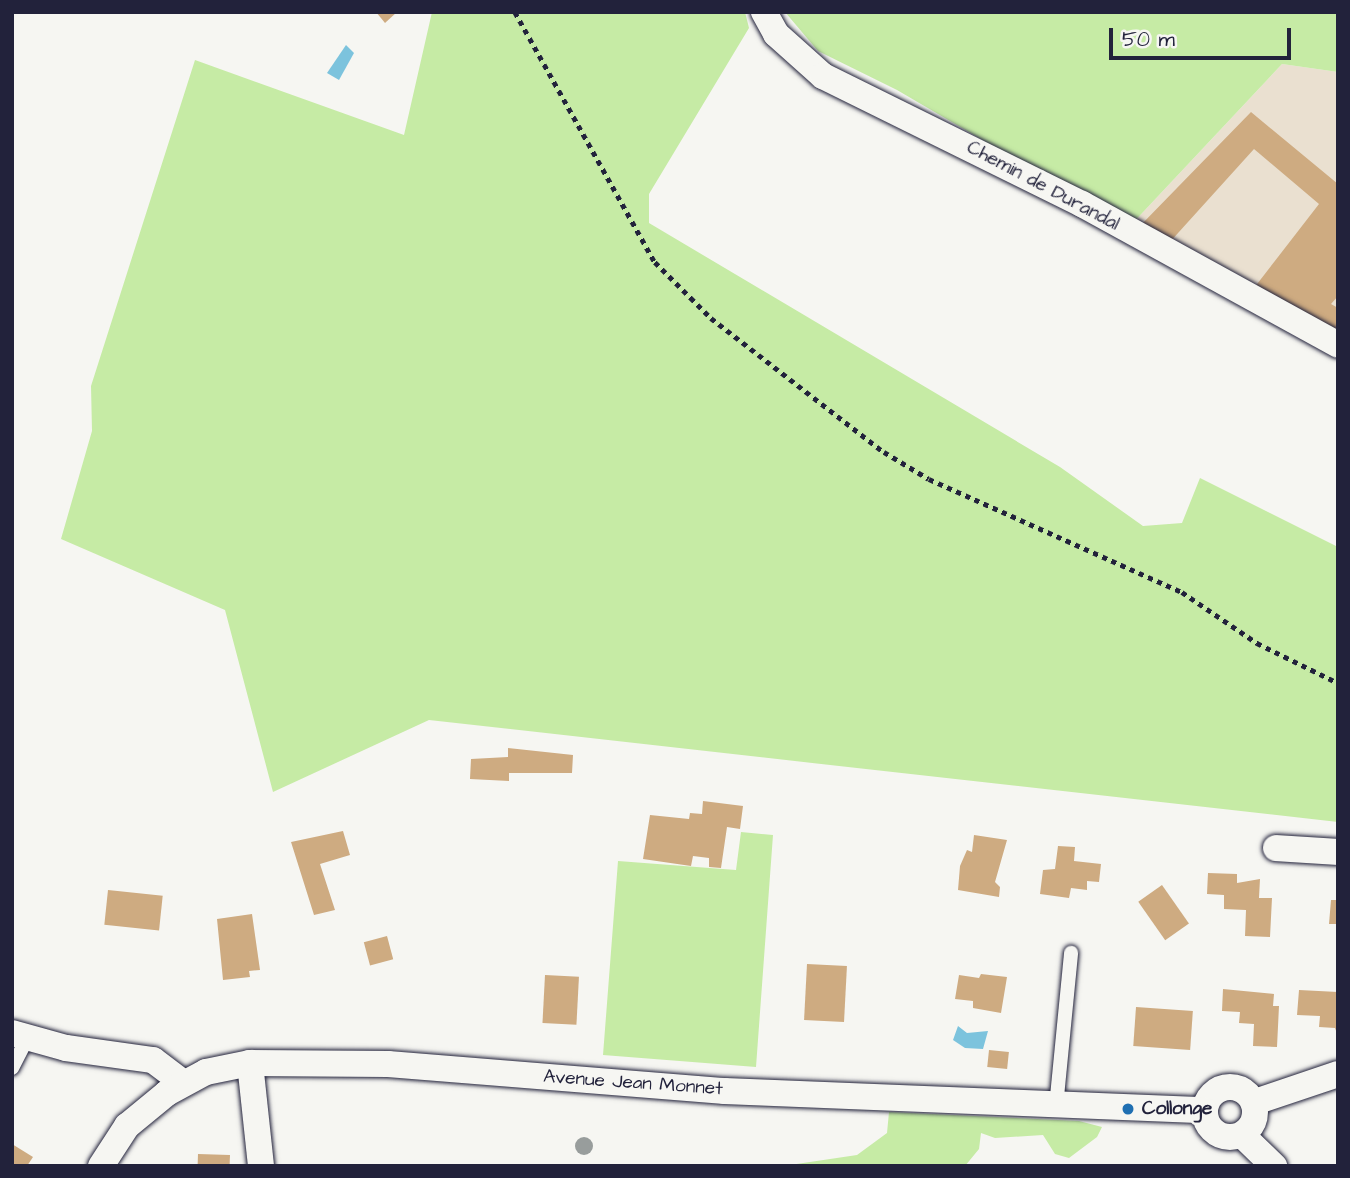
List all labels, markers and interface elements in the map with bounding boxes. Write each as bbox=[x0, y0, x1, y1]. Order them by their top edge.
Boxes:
scale bar bbox=[1112, 14, 1294, 58]
text: 50 m bbox=[1122, 25, 1175, 54]
street label: Chemin de Durandal bbox=[963, 136, 1123, 236]
street label: Avenue Jean Monnet bbox=[543, 1065, 723, 1101]
place label: Collonge bbox=[1142, 1098, 1212, 1120]
marker: Collonge bbox=[1120, 1101, 1136, 1117]

